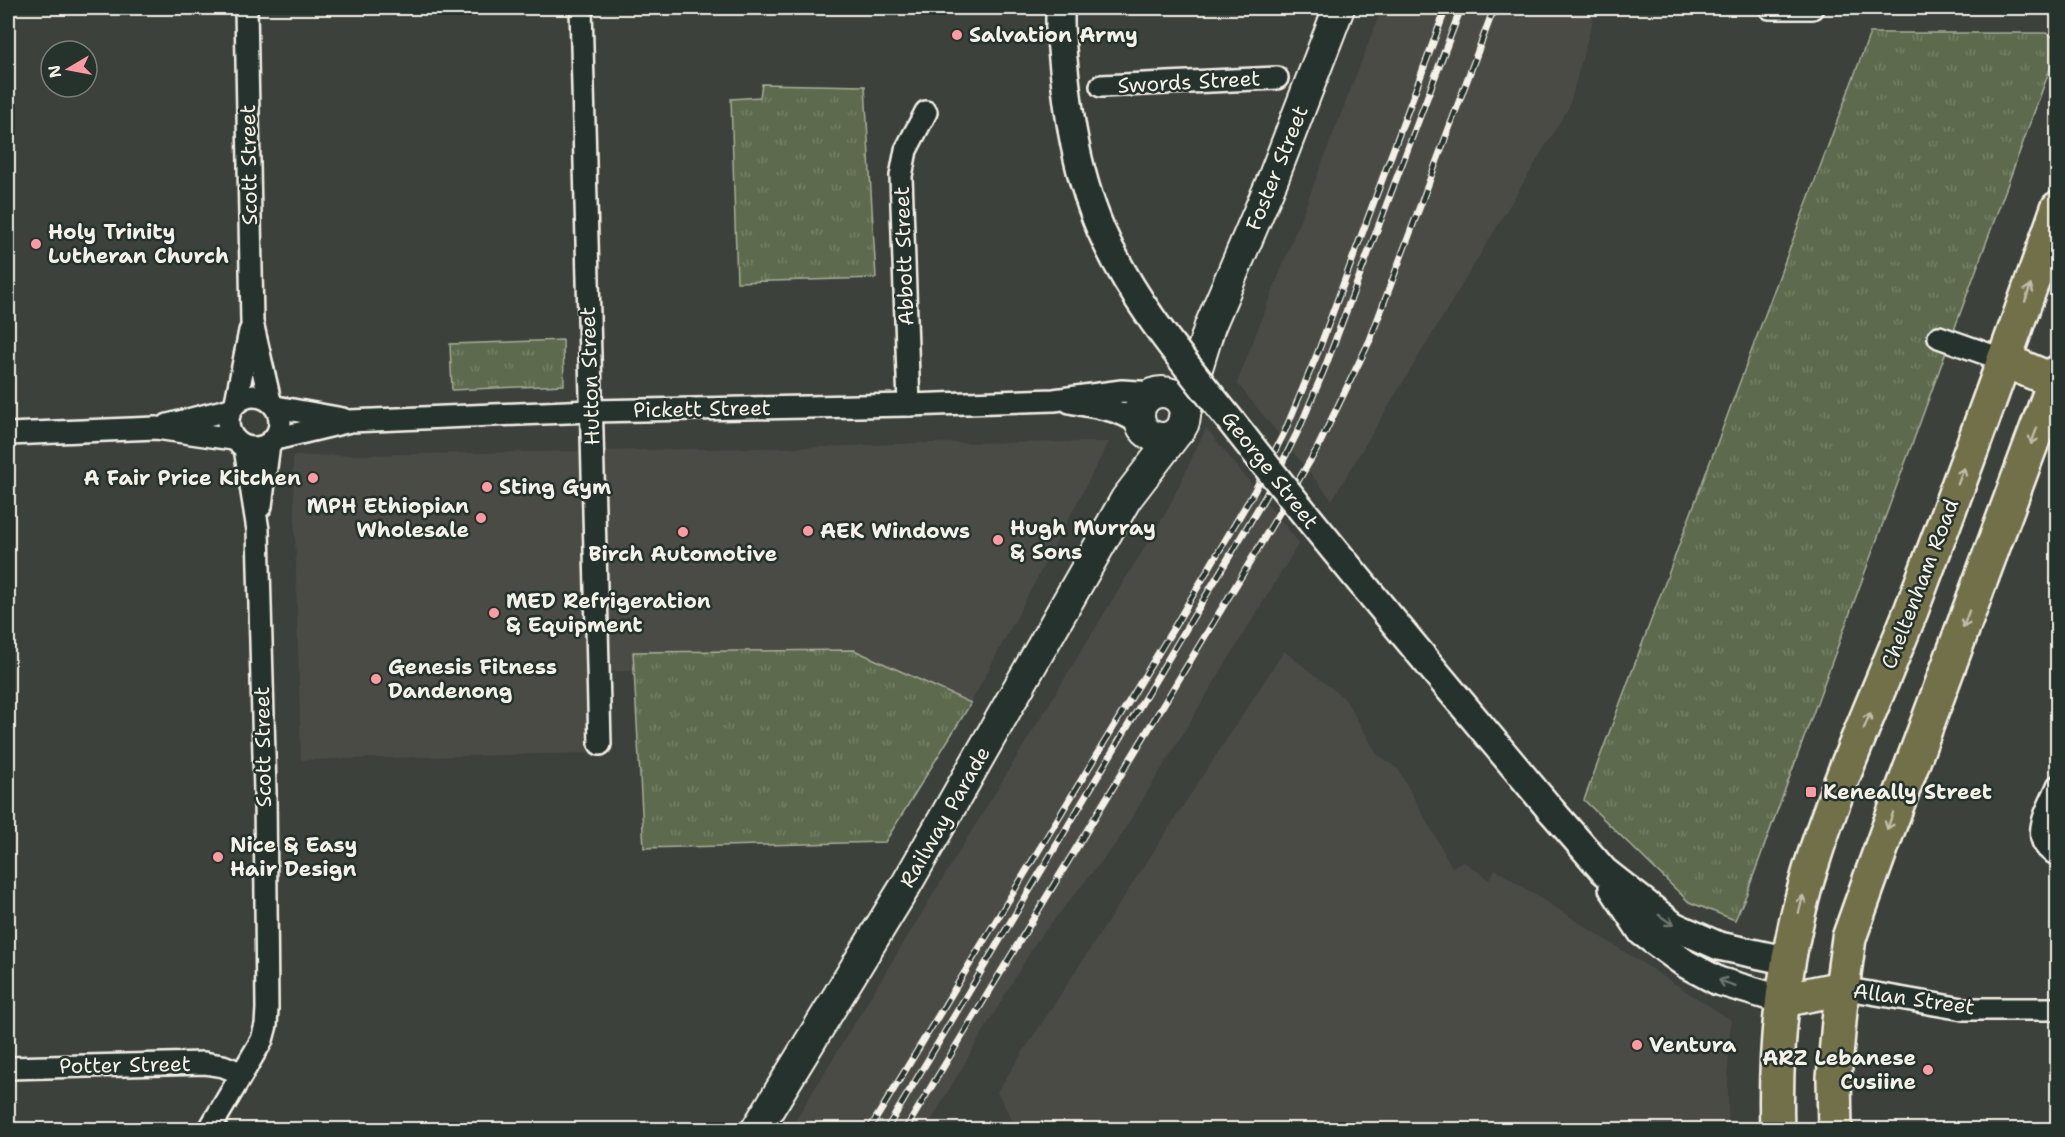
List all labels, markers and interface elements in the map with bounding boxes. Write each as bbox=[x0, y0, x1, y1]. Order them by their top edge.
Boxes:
place label: Salvation Army bbox=[969, 21, 1138, 49]
marker: Salvation Army bbox=[950, 28, 964, 42]
north arrow bbox=[39, 39, 99, 99]
text: N bbox=[43, 63, 66, 80]
street label: Swords Street bbox=[1117, 64, 1261, 100]
street label: Foster Street bbox=[1239, 101, 1315, 235]
street label: Scott Street bbox=[234, 104, 264, 226]
street label: Abbott Street bbox=[888, 186, 920, 326]
place label: Holy Trinity Lutheran Church bbox=[48, 218, 229, 270]
marker: Holy Trinity Lutheran Church bbox=[29, 237, 43, 251]
one-way arrow bbox=[2023, 284, 2034, 303]
street label: Hutton Street bbox=[574, 306, 606, 446]
street label: Pickett Street bbox=[633, 394, 771, 424]
street label: George Street bbox=[1215, 405, 1325, 535]
one-way arrow bbox=[2027, 426, 2038, 445]
place label: A Fair Price Kitchen bbox=[83, 464, 301, 492]
one-way arrow bbox=[1956, 467, 1967, 486]
marker: A Fair Price Kitchen bbox=[306, 471, 320, 485]
place label: Sting Gym bbox=[499, 473, 611, 501]
marker: Sting Gym bbox=[480, 480, 494, 494]
place label: MPH Ethiopian Wholesale bbox=[307, 492, 469, 544]
street label: Cheltenham Road bbox=[1875, 495, 1965, 673]
marker: MPH Ethiopian Wholesale bbox=[474, 511, 488, 525]
place label: Hugh Murray & Sons bbox=[1010, 514, 1156, 566]
place label: AEK Windows bbox=[820, 517, 970, 545]
marker: AEK Windows bbox=[801, 524, 815, 538]
marker: Birch Automotive bbox=[676, 525, 690, 539]
marker: Hugh Murray & Sons bbox=[991, 533, 1005, 547]
place label: Birch Automotive bbox=[589, 540, 777, 568]
place label: MED Refrigeration & Equipment bbox=[506, 587, 711, 639]
marker: MED Refrigeration & Equipment bbox=[487, 606, 501, 620]
one-way arrow bbox=[1959, 609, 1970, 628]
place label: Genesis Fitness Dandenong bbox=[388, 653, 557, 705]
marker: Genesis Fitness Dandenong bbox=[369, 672, 383, 686]
street label: Scott Street bbox=[248, 686, 278, 808]
one-way arrow bbox=[1862, 712, 1873, 731]
street label: Railway Parade bbox=[893, 741, 997, 893]
place label: Keneally Street bbox=[1823, 778, 1992, 806]
marker: Keneally Street bbox=[1804, 785, 1818, 799]
one-way arrow bbox=[1884, 811, 1895, 830]
place label: Nice & Easy Hair Design bbox=[230, 831, 357, 883]
marker: Nice & Easy Hair Design bbox=[211, 850, 225, 864]
one-way arrow bbox=[1796, 895, 1808, 914]
one-way arrow bbox=[1657, 914, 1674, 926]
one-way arrow bbox=[1718, 977, 1737, 988]
street label: Allan Street bbox=[1851, 977, 1977, 1021]
place label: Ventura bbox=[1649, 1031, 1737, 1059]
marker: Ventura bbox=[1630, 1038, 1644, 1052]
place label: ARZ Lebanese Cusiine bbox=[1762, 1044, 1916, 1096]
street label: Potter Street bbox=[59, 1050, 191, 1080]
marker: ARZ Lebanese Cusiine bbox=[1921, 1063, 1935, 1077]

